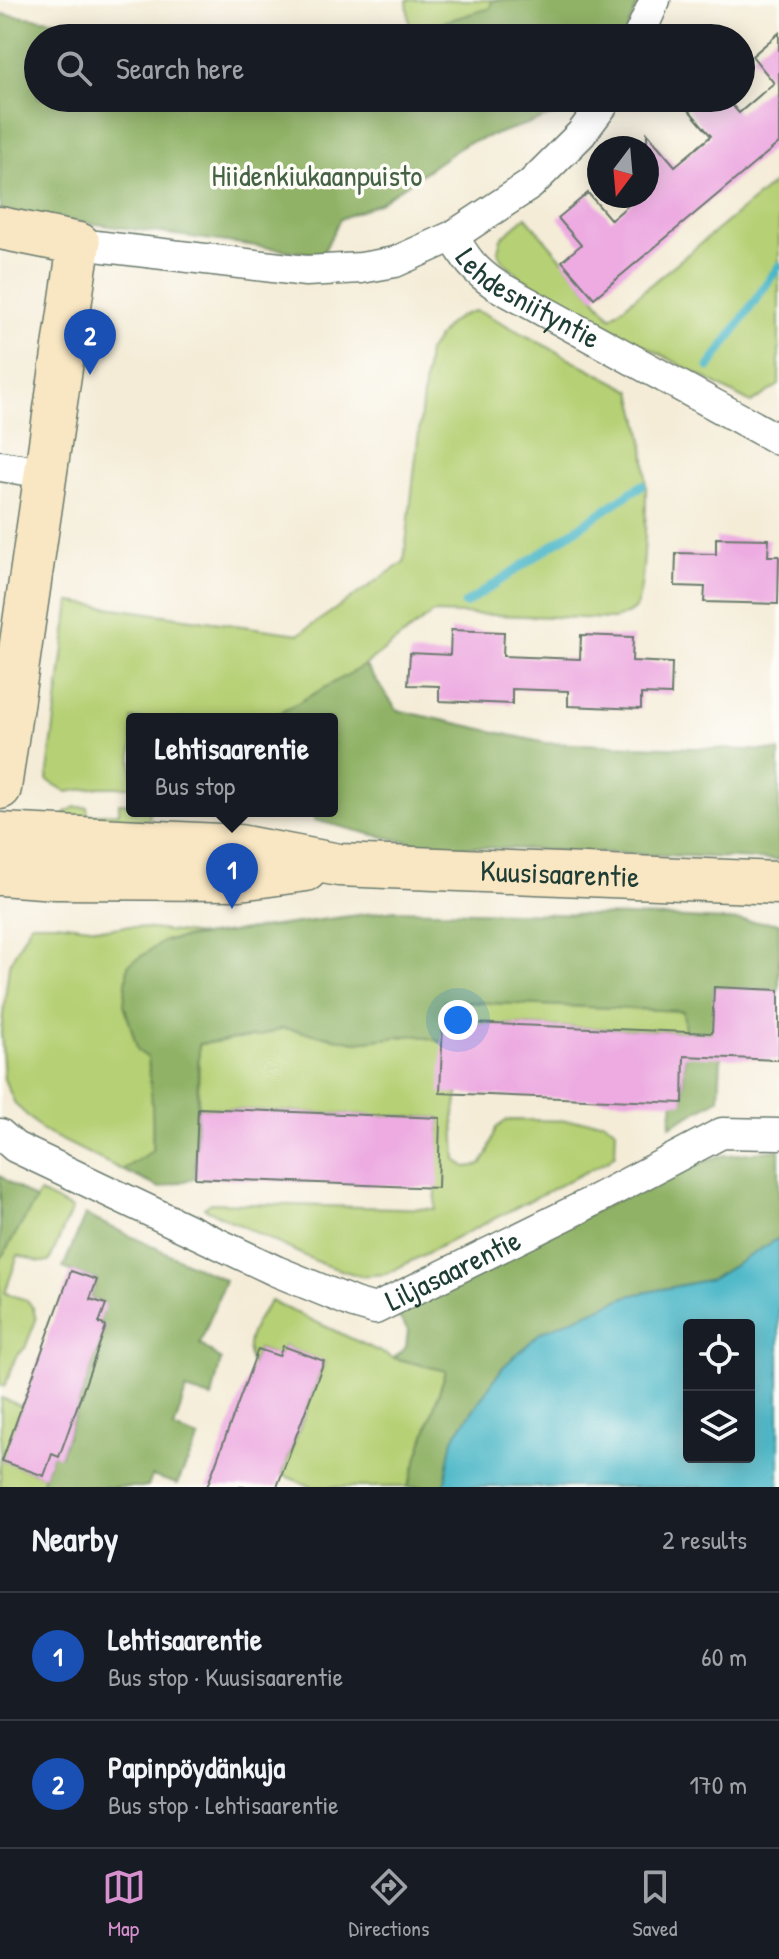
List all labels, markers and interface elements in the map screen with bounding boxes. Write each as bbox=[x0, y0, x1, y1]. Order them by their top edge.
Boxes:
search box bbox=[24, 24, 755, 112]
icon: search bbox=[52, 46, 96, 90]
text: Search here bbox=[116, 48, 244, 88]
north arrow bbox=[587, 136, 659, 208]
park label: Hiidenkiukaanpuisto bbox=[212, 155, 422, 195]
street label: Lehdesniityntie bbox=[447, 240, 608, 357]
pin: 2 bbox=[64, 309, 116, 375]
popup bbox=[126, 713, 338, 817]
text: Lehtisaarentie bbox=[155, 728, 309, 768]
text: Bus stop bbox=[155, 768, 235, 803]
pin: 1 bbox=[206, 843, 258, 909]
street label: Kuusisaarentie bbox=[479, 850, 640, 896]
your location bbox=[438, 1000, 478, 1040]
street label: Liljasaarentie bbox=[378, 1219, 527, 1320]
map controls bbox=[683, 1319, 755, 1463]
button: locate bbox=[683, 1319, 755, 1391]
button: layers bbox=[683, 1391, 755, 1463]
text: Nearby bbox=[32, 1516, 118, 1562]
text: 2 results bbox=[662, 1522, 747, 1557]
text: Lehtisaarentie bbox=[108, 1619, 262, 1659]
text: 1 bbox=[53, 1639, 63, 1674]
text: 60 m bbox=[701, 1639, 747, 1674]
text: Bus stop · Kuusisaarentie bbox=[108, 1659, 343, 1694]
text: Papinpöydänkuja bbox=[108, 1747, 285, 1787]
text: 2 bbox=[52, 1767, 64, 1802]
text: 170 m bbox=[689, 1767, 747, 1802]
text: Bus stop · Lehtisaarentie bbox=[108, 1787, 339, 1822]
tab: Map bbox=[102, 1865, 146, 1943]
tab: Directions bbox=[349, 1865, 430, 1943]
tab: Saved bbox=[633, 1865, 677, 1943]

